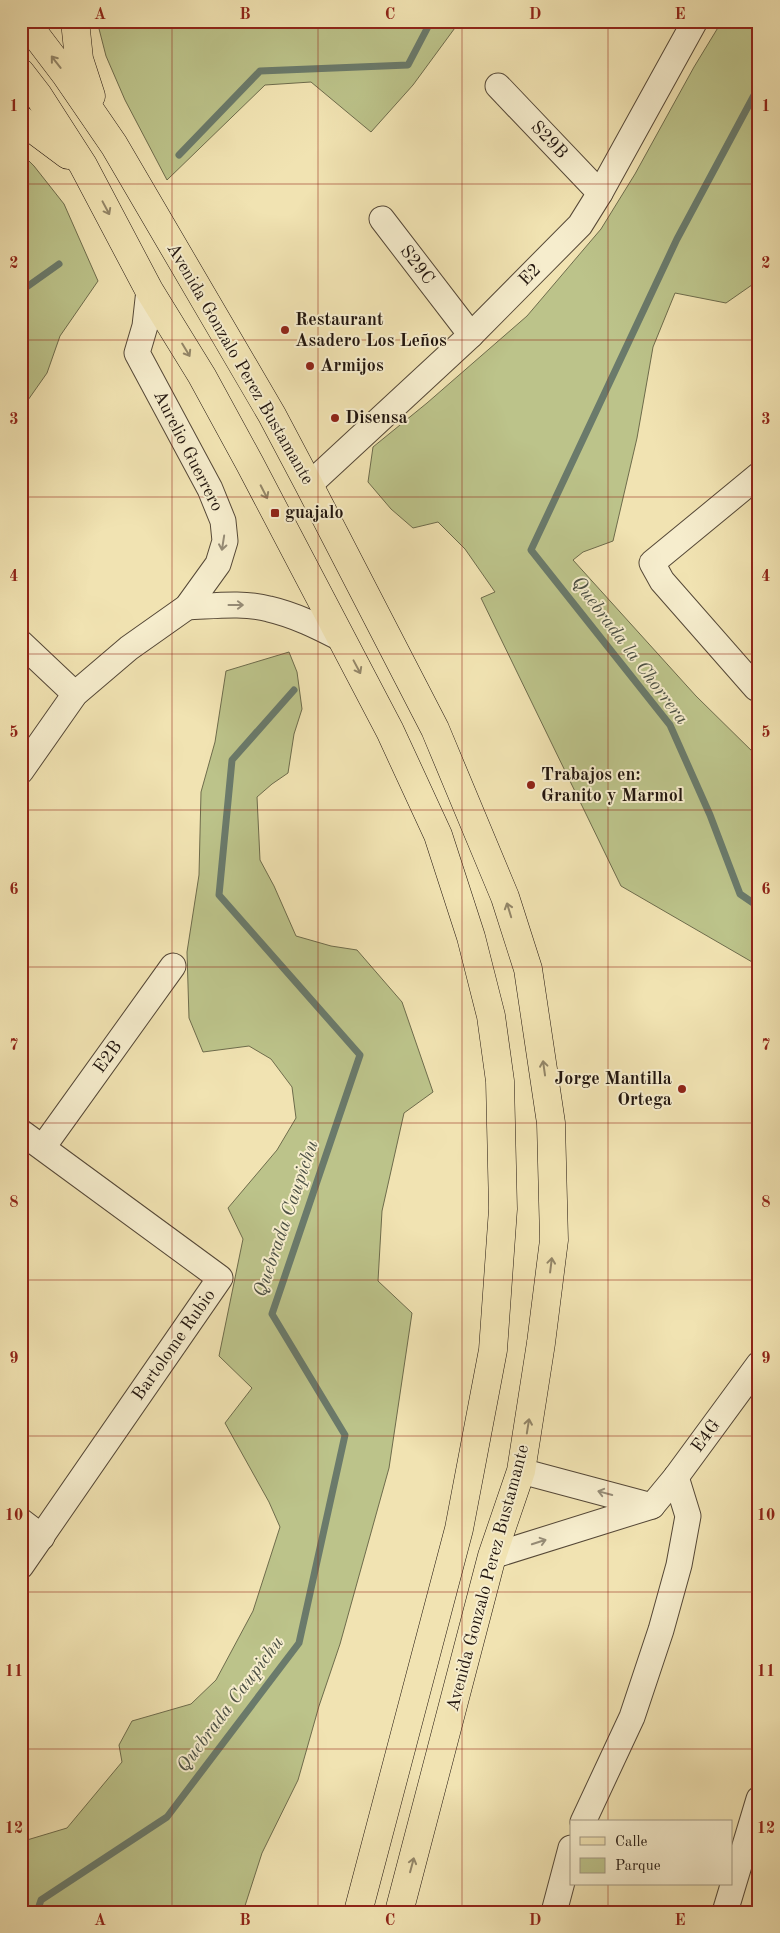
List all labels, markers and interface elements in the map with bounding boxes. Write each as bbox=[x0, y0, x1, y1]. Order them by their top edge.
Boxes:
text: A bbox=[94, 7, 106, 23]
text: B bbox=[239, 7, 251, 23]
text: C bbox=[385, 7, 395, 23]
text: D bbox=[529, 7, 541, 23]
text: E bbox=[674, 7, 686, 23]
one-way arrow bbox=[51, 56, 62, 69]
text: 1 bbox=[9, 99, 19, 115]
text: 1 bbox=[761, 99, 771, 115]
street label: S29B bbox=[527, 118, 571, 162]
one-way arrow bbox=[101, 201, 111, 216]
street label: Avenida Gonzalo Perez Bustamante bbox=[163, 240, 317, 488]
street label: S29C bbox=[396, 242, 438, 288]
text: 2 bbox=[9, 256, 19, 272]
text: 2 bbox=[761, 256, 771, 272]
street label: E2 bbox=[516, 261, 544, 289]
place label: Restaurant Asadero Los Leños bbox=[295, 311, 447, 350]
marker: Restaurant Asadero Los Leños bbox=[279, 324, 291, 336]
one-way arrow bbox=[181, 342, 191, 356]
place label: Armijos bbox=[320, 357, 384, 375]
marker: Armijos bbox=[304, 360, 316, 372]
street label: Aurelio Guerrero bbox=[150, 388, 226, 514]
place label: Disensa bbox=[345, 409, 408, 427]
text: 3 bbox=[9, 412, 19, 428]
marker: Disensa bbox=[329, 412, 341, 424]
text: 3 bbox=[761, 412, 771, 428]
one-way arrow bbox=[260, 484, 269, 499]
place label: guajalo bbox=[285, 504, 344, 522]
marker: guajalo bbox=[269, 507, 281, 519]
one-way arrow bbox=[218, 535, 228, 551]
text: 4 bbox=[9, 569, 19, 585]
text: 4 bbox=[761, 569, 771, 585]
water label: Quebrada la Chorrera bbox=[567, 573, 691, 729]
one-way arrow bbox=[228, 601, 244, 610]
one-way arrow bbox=[352, 659, 362, 674]
text: 5 bbox=[9, 725, 19, 741]
text: 5 bbox=[761, 725, 771, 741]
place label: Trabajos en: Granito y Marmol bbox=[541, 766, 684, 805]
marker: Trabajos en: Granito y Marmol bbox=[525, 779, 537, 791]
text: 6 bbox=[9, 882, 19, 898]
text: 6 bbox=[761, 882, 771, 898]
one-way arrow bbox=[504, 902, 514, 918]
street label: E2B bbox=[90, 1037, 126, 1077]
text: 7 bbox=[9, 1038, 19, 1054]
text: 7 bbox=[761, 1038, 771, 1054]
one-way arrow bbox=[538, 1060, 548, 1076]
place label: Jorge Mantilla Ortega bbox=[555, 1070, 672, 1109]
marker: Jorge Mantilla Ortega bbox=[676, 1083, 688, 1095]
water label: Quebrada Caupichu bbox=[251, 1138, 323, 1300]
text: 8 bbox=[9, 1195, 19, 1211]
text: 8 bbox=[761, 1195, 771, 1211]
one-way arrow bbox=[546, 1257, 556, 1273]
street label: Bartolome Rubio bbox=[129, 1286, 219, 1404]
text: 9 bbox=[9, 1351, 19, 1367]
text: 9 bbox=[761, 1351, 771, 1367]
street label: E4G bbox=[688, 1416, 724, 1456]
one-way arrow bbox=[524, 1418, 534, 1434]
street label: Avenida Gonzalo Perez Bustamante bbox=[444, 1443, 532, 1713]
one-way arrow bbox=[597, 1488, 613, 1497]
text: 10 bbox=[5, 1508, 23, 1524]
text: 10 bbox=[757, 1508, 775, 1524]
one-way arrow bbox=[530, 1536, 546, 1546]
water label: Quebrada Caupichu bbox=[174, 1634, 288, 1776]
text: 11 bbox=[5, 1664, 23, 1680]
text: 11 bbox=[757, 1664, 775, 1680]
legend bbox=[570, 1820, 732, 1886]
text: 12 bbox=[5, 1821, 23, 1837]
text: 12 bbox=[757, 1821, 775, 1837]
text: Calle bbox=[615, 1835, 648, 1850]
one-way arrow bbox=[407, 1857, 417, 1873]
text: Parque bbox=[615, 1859, 661, 1874]
text: A bbox=[94, 1913, 106, 1929]
text: B bbox=[239, 1913, 251, 1929]
text: C bbox=[385, 1913, 395, 1929]
text: D bbox=[529, 1913, 541, 1929]
text: E bbox=[674, 1913, 686, 1929]

